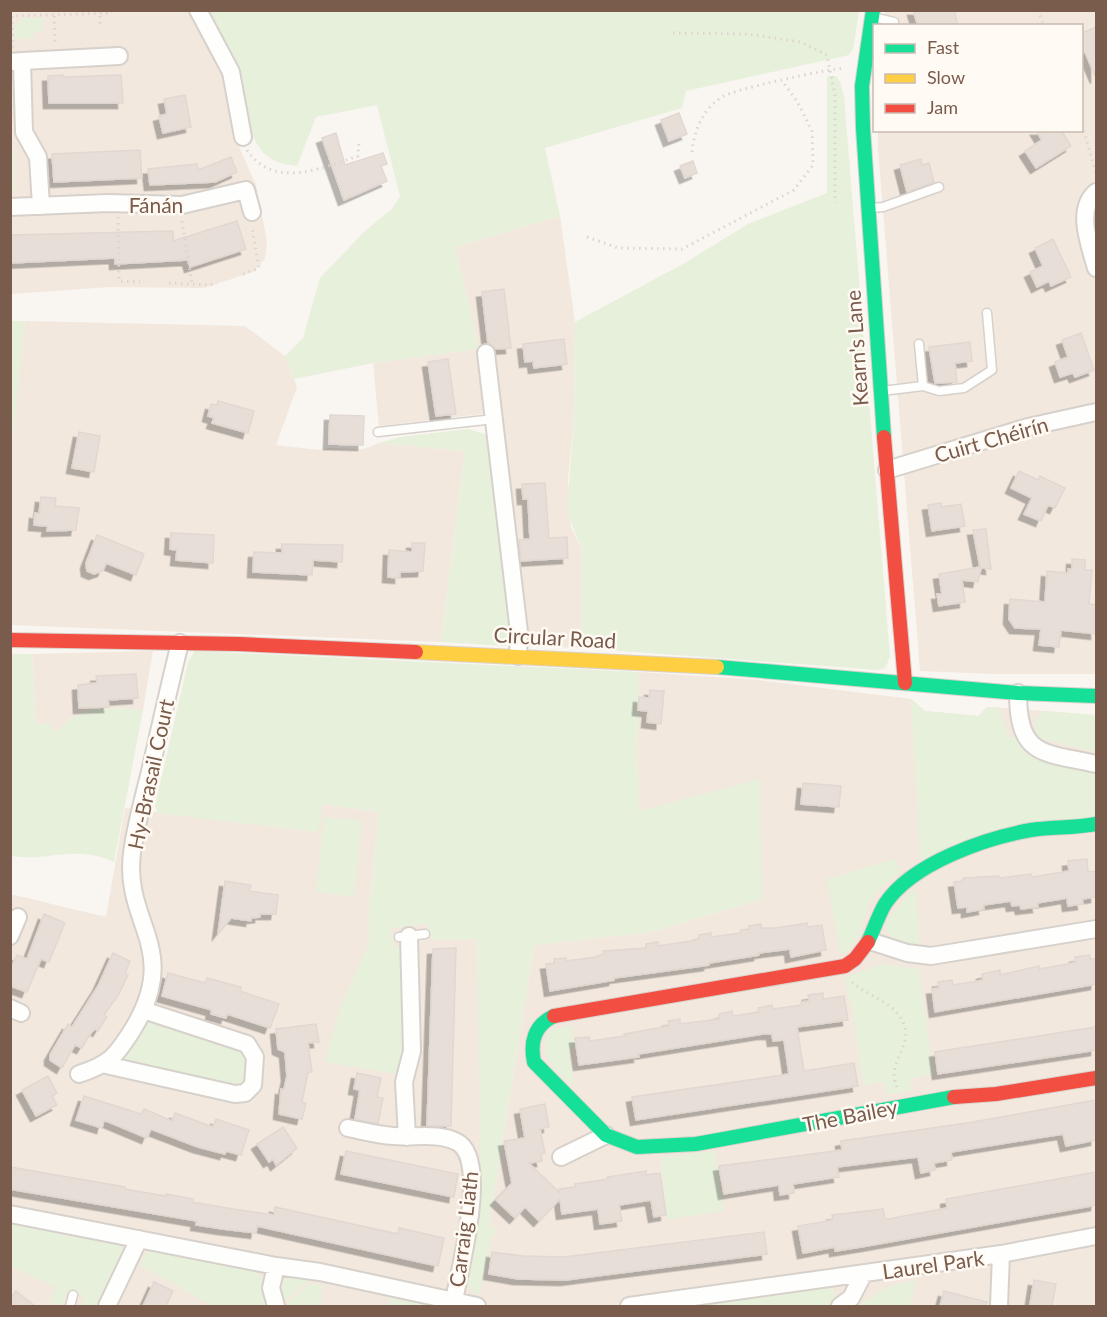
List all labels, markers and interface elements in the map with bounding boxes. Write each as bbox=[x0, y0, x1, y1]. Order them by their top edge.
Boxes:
legend bbox=[873, 24, 1083, 132]
text: Fast bbox=[927, 36, 960, 58]
text: Slow bbox=[927, 66, 965, 88]
text: Jam bbox=[927, 96, 958, 118]
street label: Fánán bbox=[129, 192, 183, 217]
street label: Kearn's Lane bbox=[839, 289, 873, 407]
street label: Cuirt Chéirín bbox=[931, 411, 1051, 467]
street label: Circular Road bbox=[493, 621, 617, 653]
street label: Hy-Brasail Court bbox=[122, 696, 178, 852]
street label: The Bailey bbox=[801, 1094, 900, 1136]
street label: Carraig Liath bbox=[443, 1170, 483, 1288]
street label: Laurel Park bbox=[880, 1244, 986, 1284]

